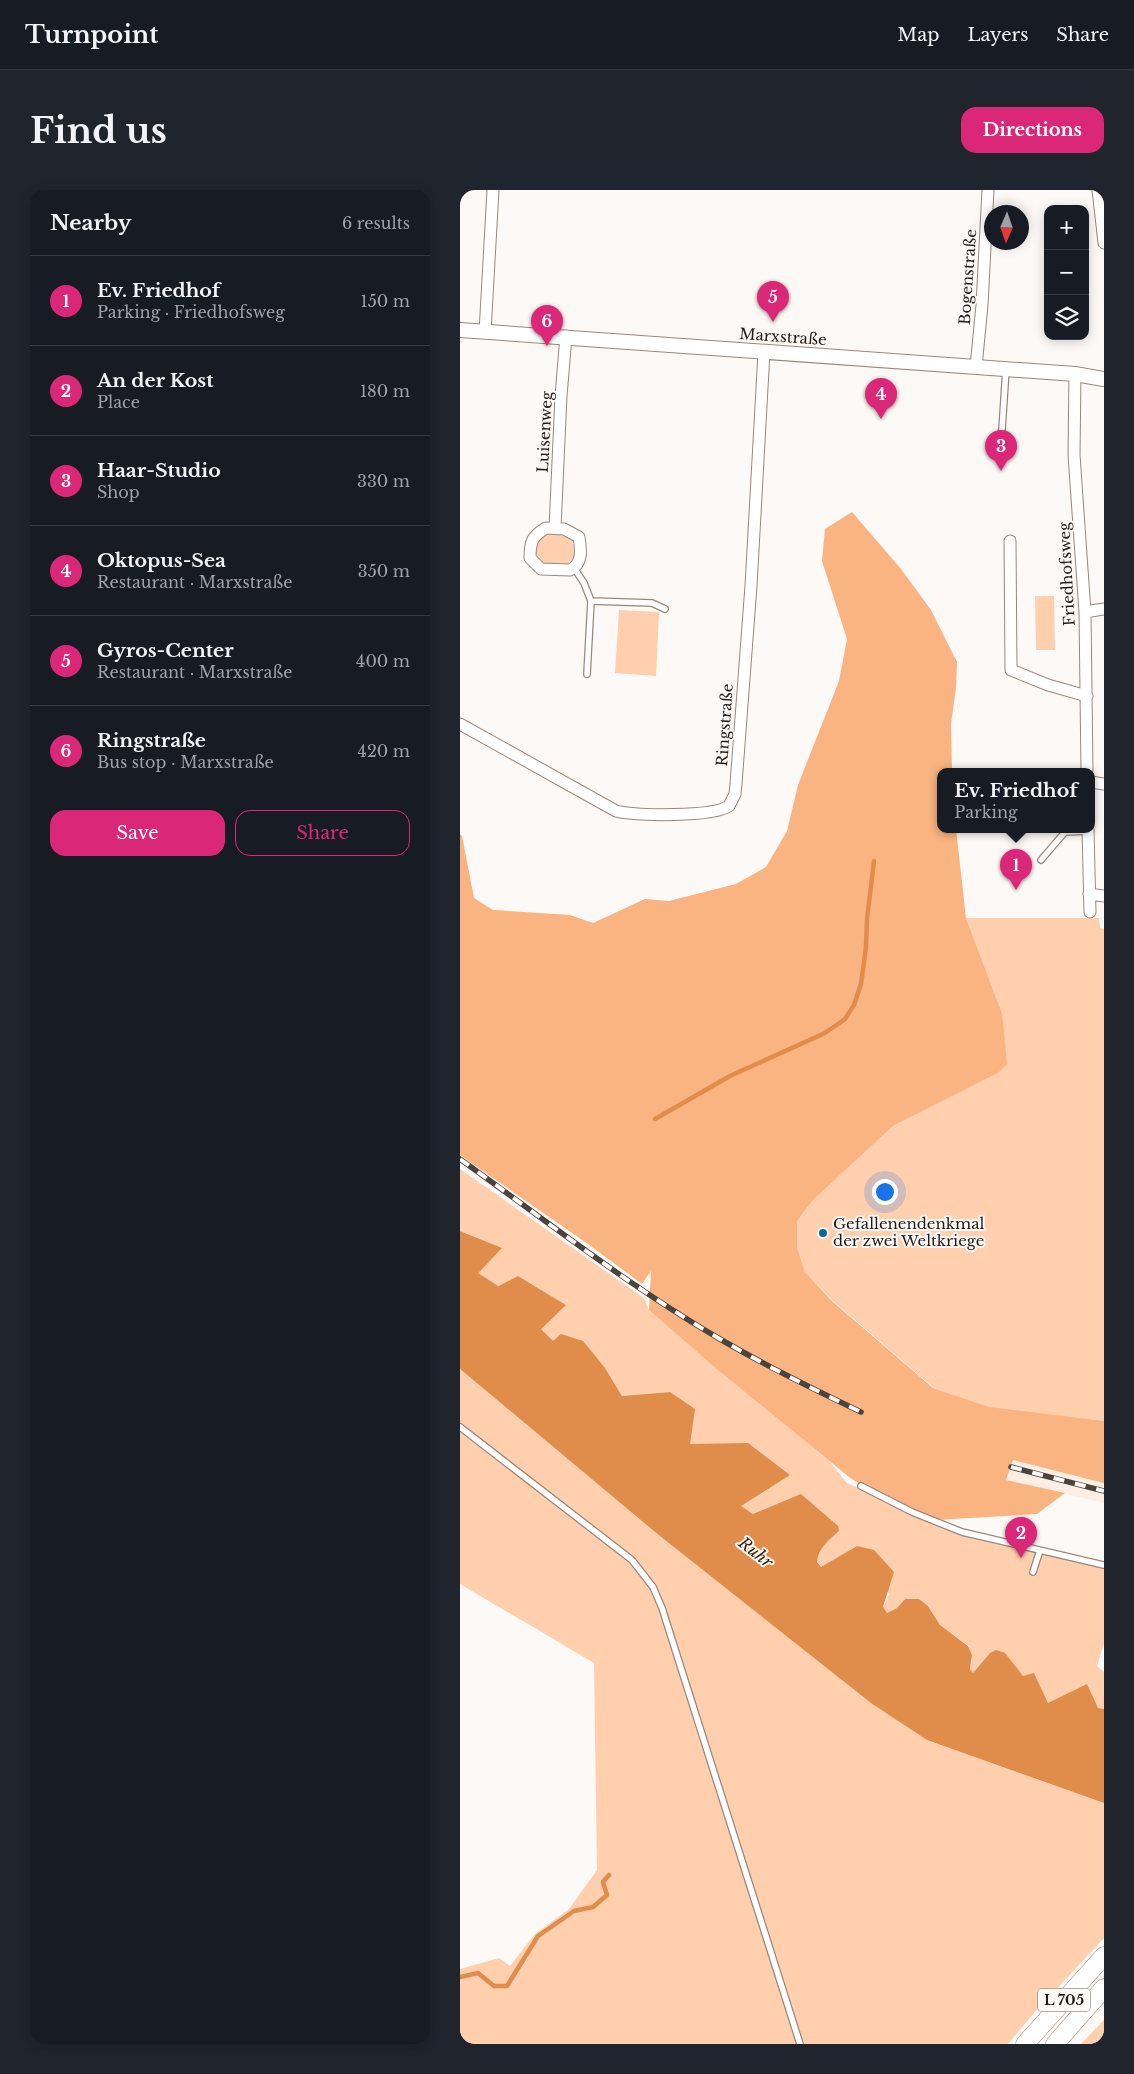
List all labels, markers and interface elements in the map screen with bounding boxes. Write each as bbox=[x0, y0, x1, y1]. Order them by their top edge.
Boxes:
text: Turnpoint bbox=[25, 20, 158, 49]
text: Map bbox=[898, 24, 939, 46]
text: Layers bbox=[967, 24, 1028, 46]
text: Share bbox=[1056, 24, 1109, 46]
button: Directions bbox=[961, 107, 1104, 153]
text: Find us bbox=[30, 109, 167, 152]
north arrow bbox=[984, 205, 1029, 250]
map controls bbox=[1044, 205, 1089, 340]
button: + bbox=[1044, 205, 1089, 250]
text: Nearby bbox=[50, 210, 131, 236]
text: 6 results bbox=[342, 213, 410, 233]
street label: Bogenstraße bbox=[955, 228, 980, 325]
button: − bbox=[1044, 250, 1089, 295]
text: Ev. Friedhof bbox=[97, 279, 220, 302]
pin: 5 bbox=[757, 281, 789, 322]
text: 1 bbox=[63, 291, 69, 311]
text: 150 m bbox=[361, 291, 410, 311]
button: layers bbox=[1044, 295, 1089, 340]
text: Parking · Friedhofsweg bbox=[97, 302, 285, 322]
pin: 6 bbox=[531, 305, 563, 346]
street label: Marxstraße bbox=[739, 324, 827, 349]
text: An der Kost bbox=[97, 369, 213, 392]
pin: 4 bbox=[865, 378, 897, 419]
text: 2 bbox=[61, 381, 71, 401]
text: 180 m bbox=[360, 381, 410, 401]
street label: Luisenweg bbox=[533, 390, 556, 473]
text: Place bbox=[97, 392, 140, 412]
pin: 3 bbox=[985, 430, 1017, 471]
text: Haar-Studio bbox=[97, 459, 221, 482]
text: 3 bbox=[61, 471, 71, 491]
text: 330 m bbox=[357, 471, 410, 491]
text: Shop bbox=[97, 482, 140, 502]
street label: Friedhofsweg bbox=[1054, 521, 1079, 626]
text: Oktopus-Sea bbox=[97, 549, 226, 572]
text: 4 bbox=[61, 561, 71, 581]
text: 350 m bbox=[358, 561, 410, 581]
text: Restaurant · Marxstraße bbox=[97, 572, 292, 592]
text: Gyros-Center bbox=[97, 639, 234, 662]
text: 5 bbox=[61, 651, 71, 671]
text: 400 m bbox=[356, 651, 410, 671]
text: Restaurant · Marxstraße bbox=[97, 662, 292, 682]
street label: Ringstraße bbox=[712, 683, 737, 767]
text: Ringstraße bbox=[97, 729, 206, 752]
text: 6 bbox=[61, 741, 71, 761]
text: 420 m bbox=[358, 741, 410, 761]
text: Bus stop · Marxstraße bbox=[97, 752, 274, 772]
popup bbox=[937, 768, 1095, 833]
text: Ev. Friedhof bbox=[954, 779, 1078, 802]
text: Parking bbox=[954, 802, 1018, 822]
button: Save bbox=[50, 810, 225, 856]
button: Share bbox=[235, 810, 410, 856]
pin: 1 bbox=[1000, 849, 1032, 890]
your location bbox=[872, 1179, 898, 1205]
place label: Gefallenendenkmal der zwei Weltkriege bbox=[833, 1214, 984, 1250]
marker: Gefallenendenkmal der zwei Weltkriege bbox=[817, 1227, 829, 1239]
pin: 2 bbox=[1005, 1517, 1037, 1558]
water label: Ruhr bbox=[734, 1532, 778, 1572]
road number: L 705 bbox=[1038, 1988, 1090, 2012]

